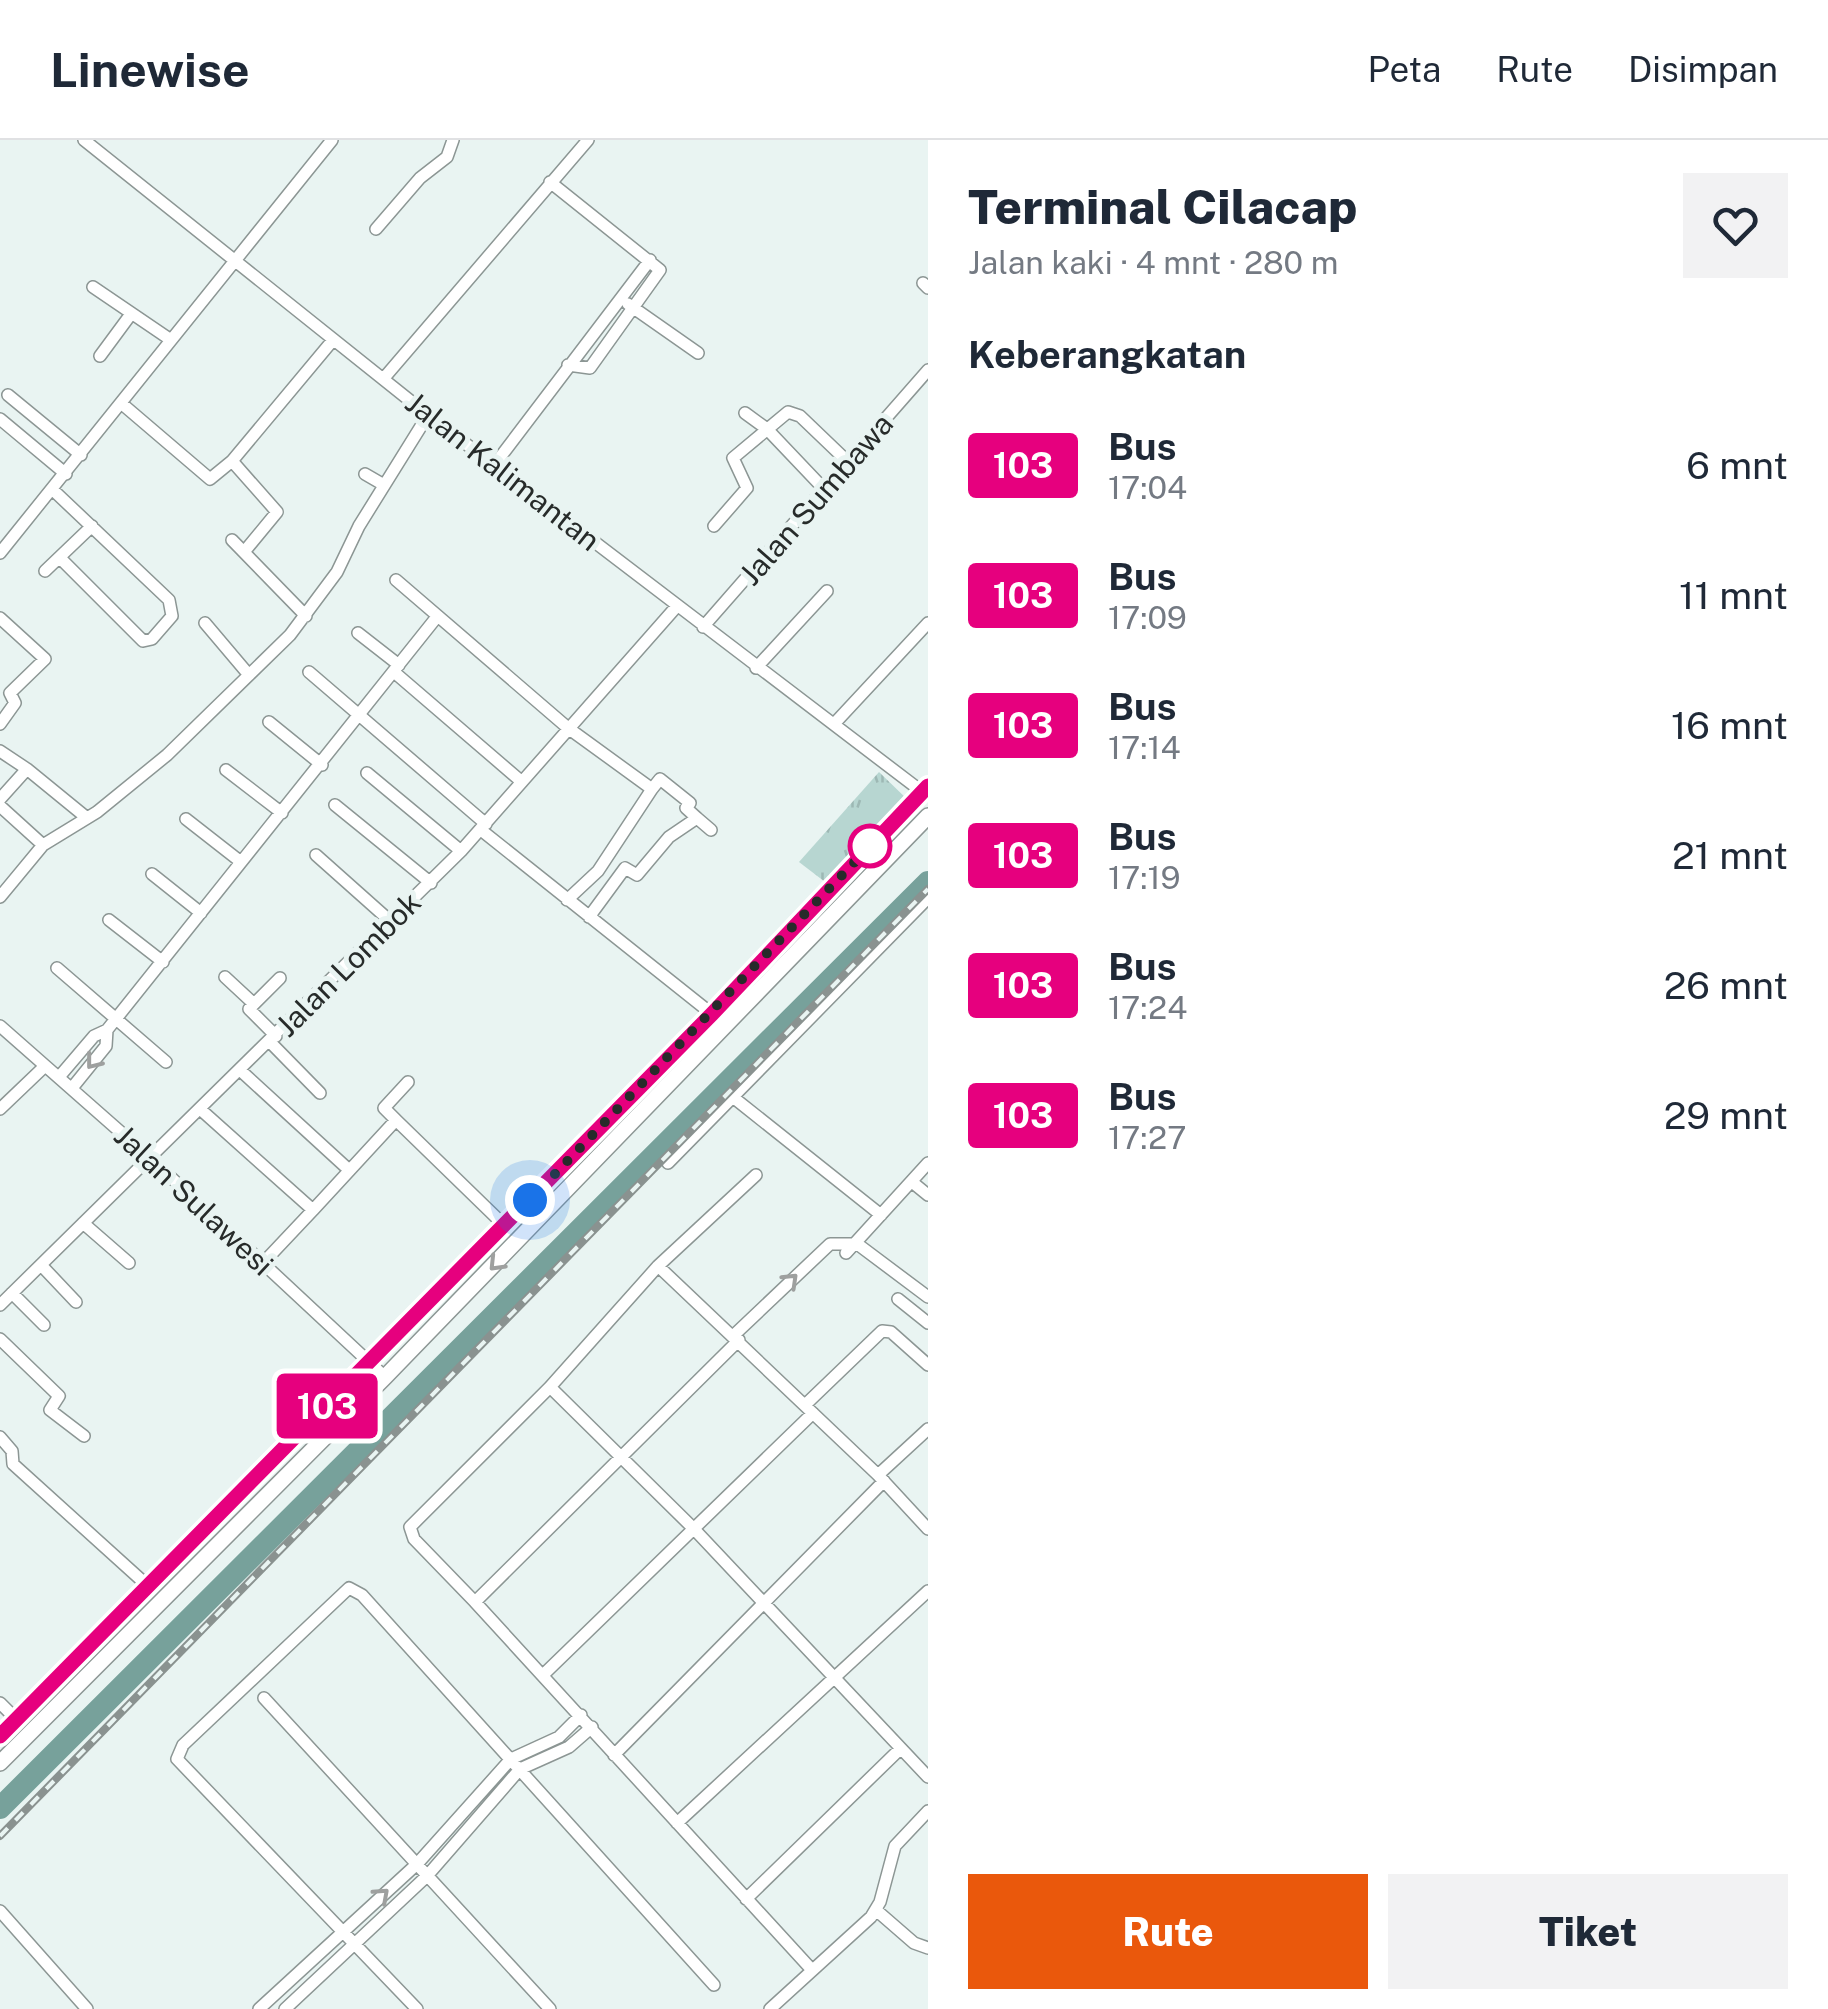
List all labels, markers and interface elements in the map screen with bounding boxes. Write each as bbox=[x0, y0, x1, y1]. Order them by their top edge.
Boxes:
text: Linewise bbox=[50, 41, 250, 98]
text: Peta bbox=[1367, 49, 1441, 90]
text: Rute bbox=[1496, 49, 1573, 90]
text: Disimpan bbox=[1628, 49, 1778, 90]
button: heart bbox=[1683, 173, 1788, 278]
text: Terminal Cilacap bbox=[968, 178, 1357, 235]
text: Jalan kaki · 4 mnt · 280 m bbox=[968, 244, 1339, 281]
text: Keberangkatan bbox=[968, 332, 1246, 377]
street label: Jalan Kalimantan bbox=[399, 384, 607, 558]
street label: Jalan Sumbawa bbox=[732, 406, 900, 592]
text: Bus bbox=[1108, 424, 1177, 469]
text: 6 mnt bbox=[1686, 443, 1788, 488]
text: 103 bbox=[993, 445, 1053, 486]
text: 17:04 bbox=[1108, 469, 1187, 506]
text: Bus bbox=[1108, 554, 1177, 599]
text: 11 mnt bbox=[1679, 573, 1788, 618]
text: 103 bbox=[993, 575, 1053, 616]
text: 17:09 bbox=[1108, 599, 1187, 636]
text: Bus bbox=[1108, 684, 1177, 729]
text: 16 mnt bbox=[1671, 703, 1788, 748]
text: 103 bbox=[993, 705, 1053, 746]
text: 17:14 bbox=[1108, 729, 1181, 766]
text: Bus bbox=[1108, 814, 1177, 859]
unlabelled marker bbox=[849, 825, 891, 867]
text: 21 mnt bbox=[1672, 833, 1788, 878]
text: 103 bbox=[993, 835, 1053, 876]
text: 17:19 bbox=[1108, 859, 1180, 896]
street label: Jalan Lombok bbox=[268, 884, 428, 1044]
text: Bus bbox=[1108, 944, 1177, 989]
text: 26 mnt bbox=[1664, 963, 1788, 1008]
text: 103 bbox=[993, 965, 1053, 1006]
text: 17:24 bbox=[1108, 989, 1187, 1026]
one-way arrow bbox=[88, 1050, 105, 1068]
text: Bus bbox=[1108, 1074, 1177, 1119]
text: 29 mnt bbox=[1664, 1093, 1788, 1138]
text: 103 bbox=[993, 1095, 1053, 1136]
street label: Jalan Sulawesi bbox=[107, 1117, 281, 1283]
text: 17:27 bbox=[1108, 1119, 1186, 1156]
your location bbox=[505, 1175, 555, 1225]
one-way arrow bbox=[490, 1252, 508, 1270]
one-way arrow bbox=[779, 1274, 798, 1292]
line badge: 103 bbox=[270, 1374, 384, 1438]
text: 103 bbox=[297, 1386, 357, 1427]
button: Rute bbox=[968, 1874, 1368, 1989]
button: Tiket bbox=[1388, 1874, 1788, 1989]
one-way arrow bbox=[370, 1889, 389, 1907]

